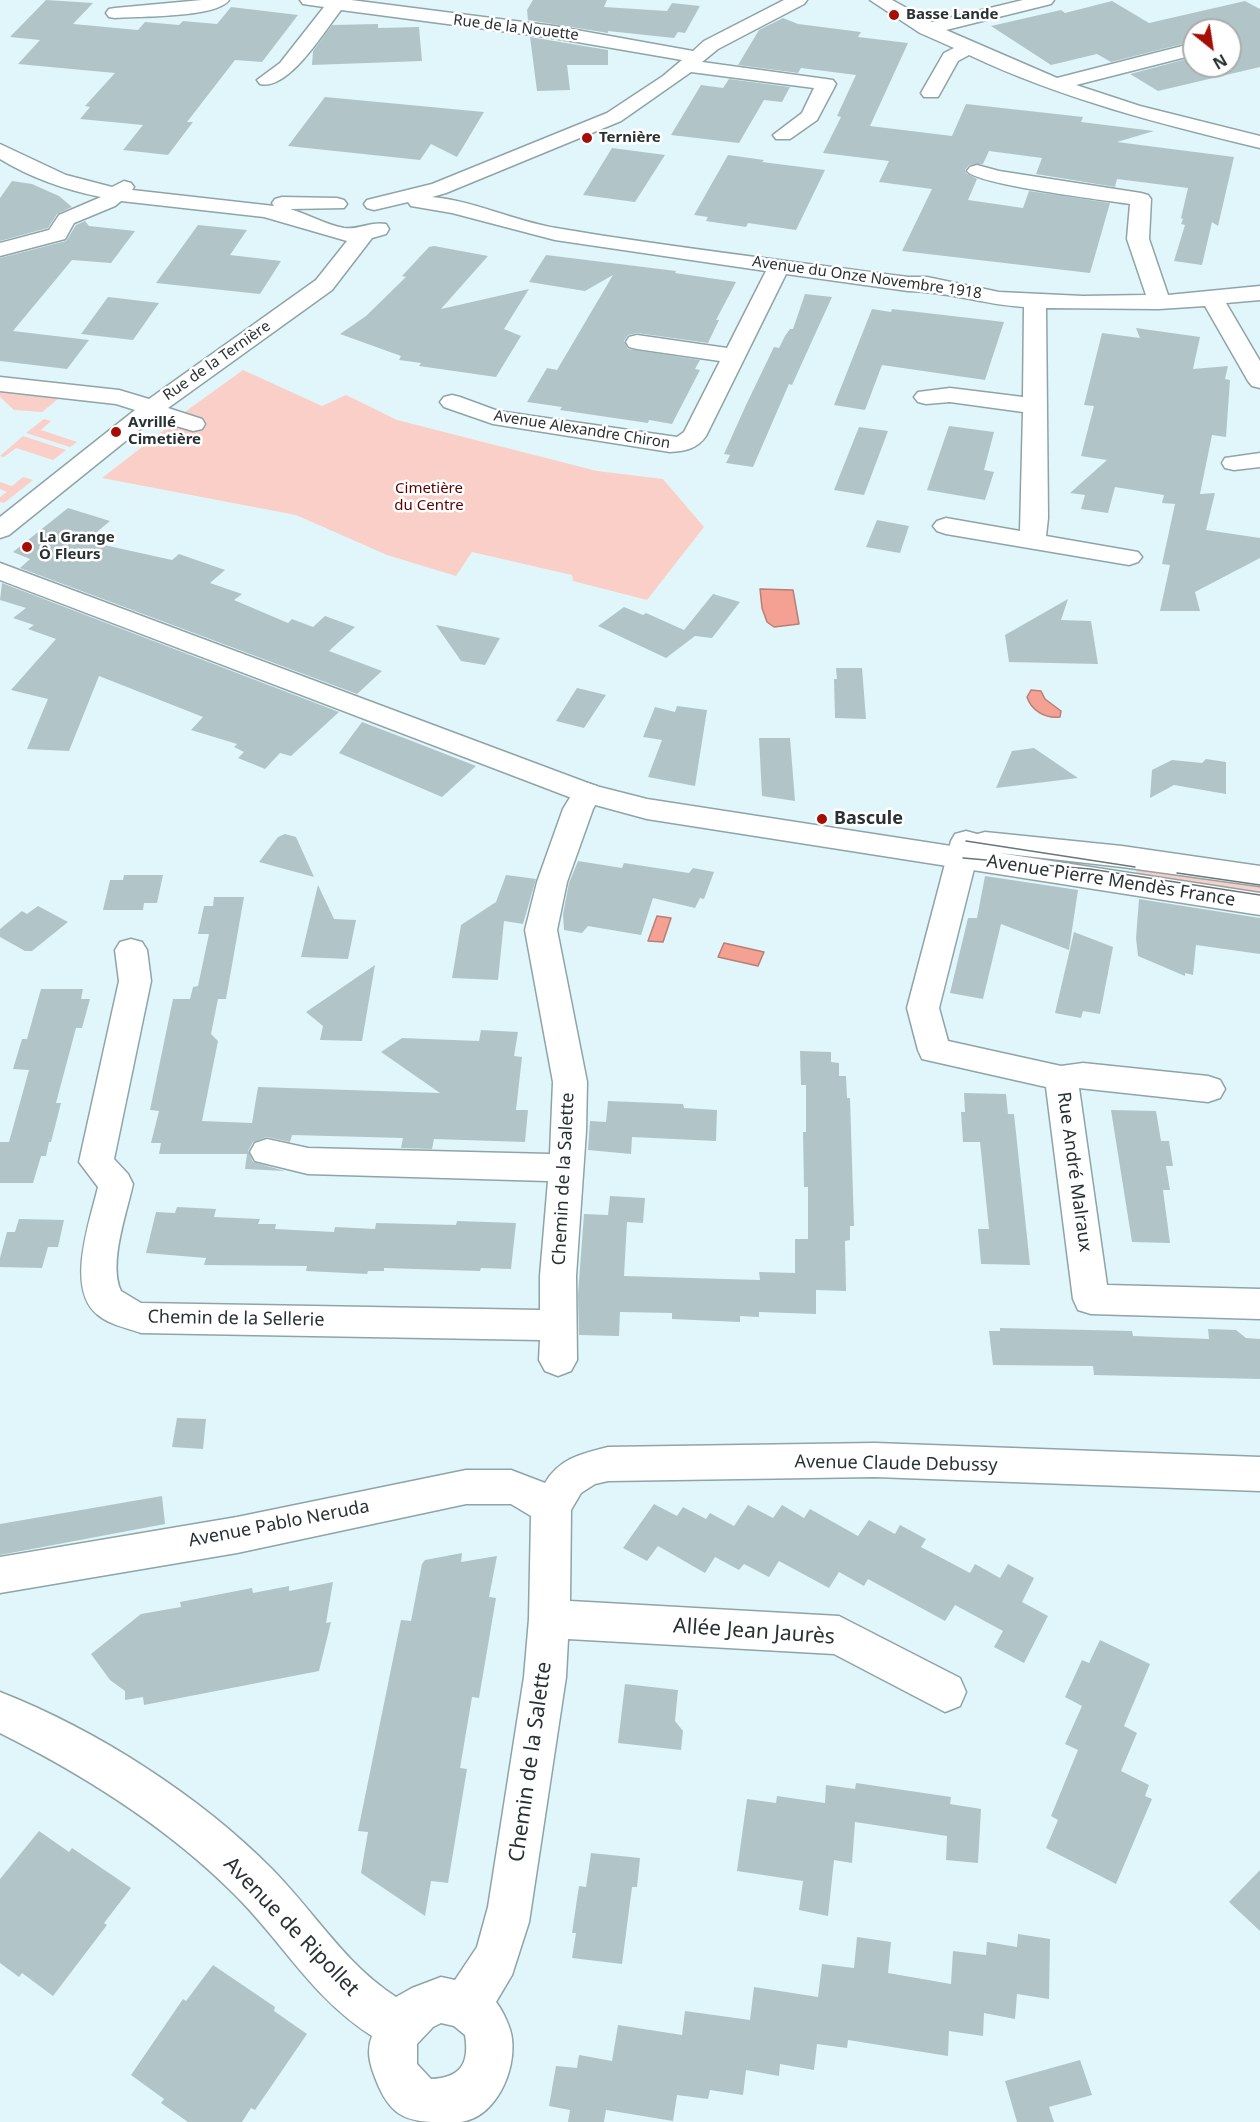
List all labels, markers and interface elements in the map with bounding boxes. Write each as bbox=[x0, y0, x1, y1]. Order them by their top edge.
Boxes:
place label: Basse Lande bbox=[906, 6, 998, 24]
marker: Basse Lande bbox=[887, 8, 901, 22]
street label: Rue de la Nouette bbox=[452, 11, 580, 45]
north arrow bbox=[1182, 18, 1242, 78]
text: N bbox=[1209, 49, 1231, 75]
place label: Ternière bbox=[599, 129, 661, 147]
marker: Ternière bbox=[580, 131, 594, 145]
street label: Avenue du Onze Novembre 1918 bbox=[751, 253, 983, 303]
street label: Rue de la Ternière bbox=[160, 317, 274, 405]
street label: Avenue Alexandre Chiron bbox=[493, 407, 671, 453]
place label: Avrillé Cimetière bbox=[128, 414, 201, 449]
marker: Avrillé Cimetière bbox=[109, 425, 123, 439]
park label: Cimetière du Centre bbox=[394, 480, 464, 515]
place label: La Grange Ô Fleurs bbox=[39, 529, 115, 564]
marker: La Grange Ô Fleurs bbox=[20, 540, 34, 554]
place label: Bascule bbox=[834, 808, 903, 830]
marker: Bascule bbox=[815, 812, 829, 826]
street label: Avenue Pierre Mendès France bbox=[985, 851, 1237, 911]
street label: Rue André Malraux bbox=[1052, 1090, 1096, 1254]
street label: Chemin de la Salette bbox=[549, 1092, 579, 1266]
street label: Chemin de la Sellerie bbox=[147, 1307, 325, 1331]
street label: Avenue Claude Debussy bbox=[794, 1451, 998, 1477]
street label: Avenue Pablo Neruda bbox=[187, 1496, 371, 1552]
street label: Allée Jean Jaurès bbox=[672, 1614, 836, 1650]
street label: Chemin de la Salette bbox=[504, 1660, 558, 1864]
street label: Avenue de Ripollet bbox=[218, 1852, 364, 2002]

